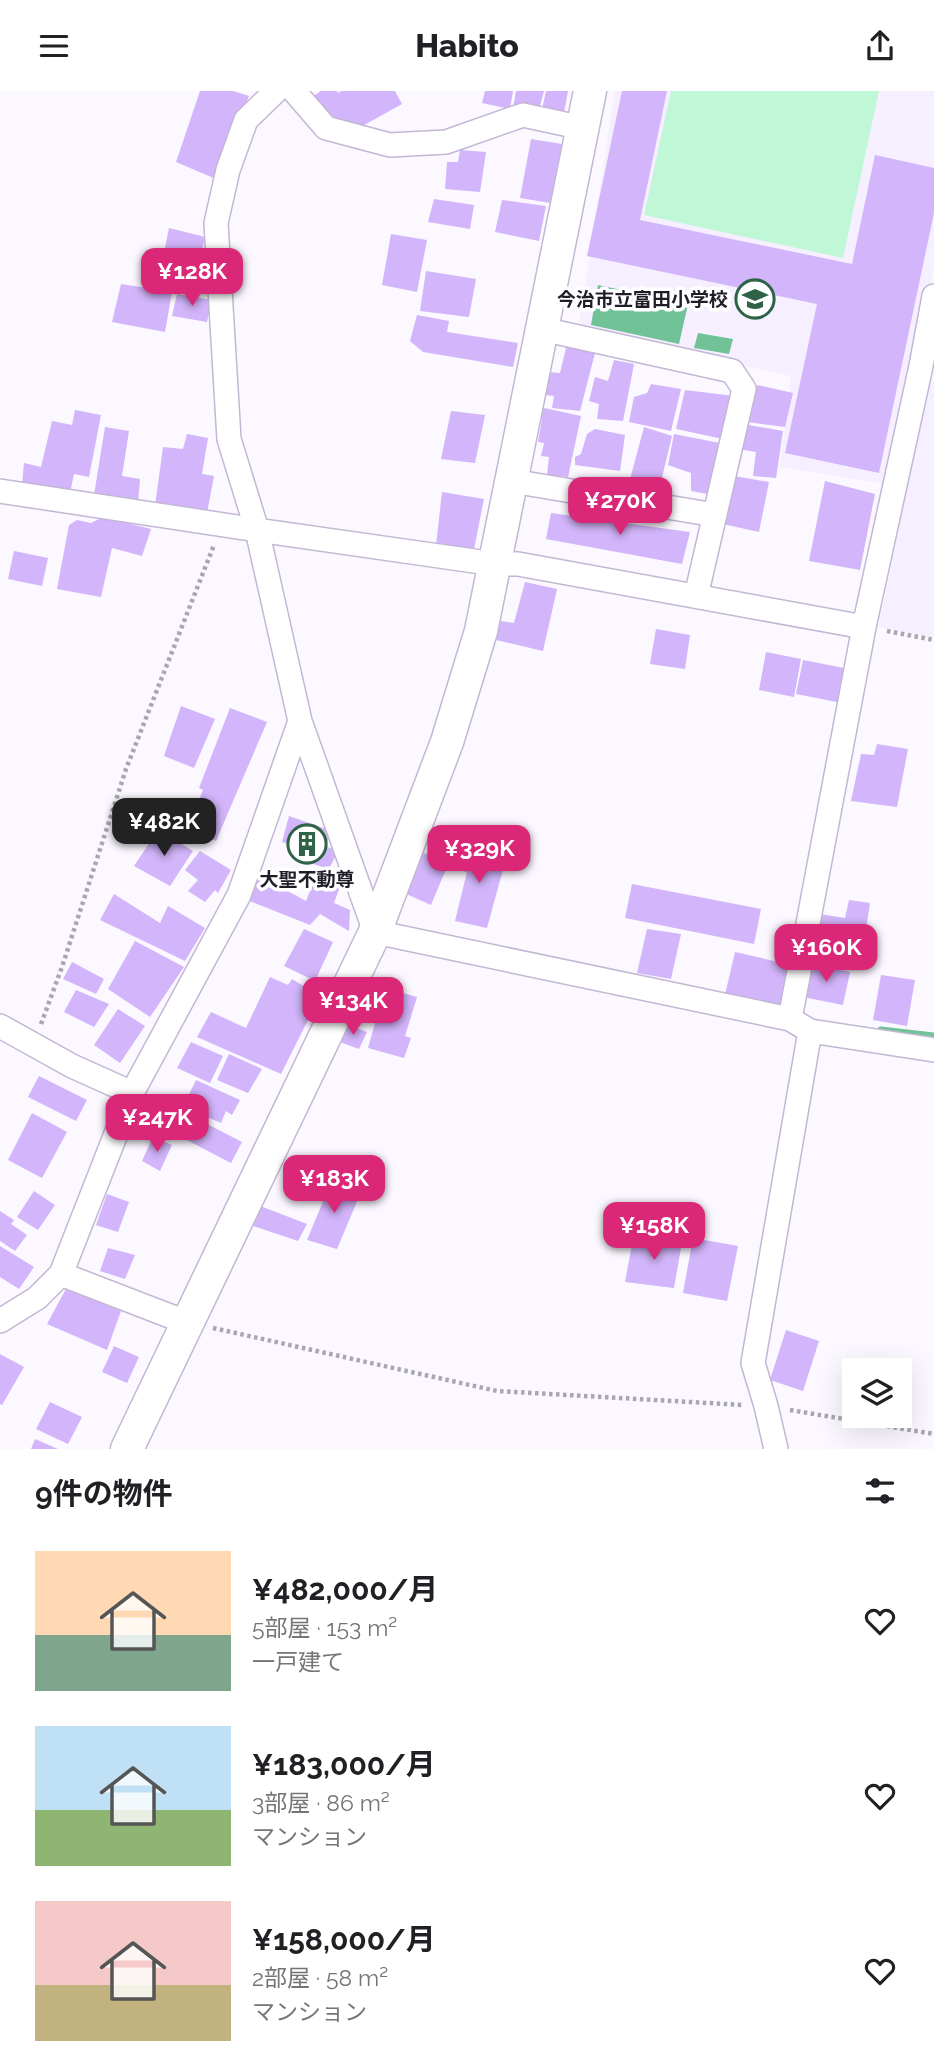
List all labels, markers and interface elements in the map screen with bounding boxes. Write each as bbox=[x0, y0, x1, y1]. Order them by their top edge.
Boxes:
icon: menu bbox=[35, 27, 73, 65]
text: Habito bbox=[415, 27, 519, 64]
icon: share bbox=[861, 27, 899, 65]
pin: ¥128K bbox=[143, 249, 241, 308]
text: ¥128K bbox=[157, 257, 227, 284]
school or university icon: 今治市立富田小学校 bbox=[734, 278, 776, 320]
place label: 今治市立富田小学校 bbox=[557, 288, 728, 310]
pin: ¥270K bbox=[571, 477, 669, 537]
text: ¥270K bbox=[584, 486, 656, 513]
pin: ¥482K bbox=[115, 799, 213, 858]
text: ¥482K bbox=[128, 807, 200, 834]
building icon: 大聖不動尊 bbox=[286, 823, 328, 865]
pin: ¥329K bbox=[430, 825, 528, 885]
text: ¥329K bbox=[443, 834, 515, 861]
place label: 大聖不動尊 bbox=[259, 868, 355, 890]
pin: ¥160K bbox=[777, 925, 875, 984]
text: ¥160K bbox=[790, 933, 862, 960]
pin: ¥134K bbox=[304, 977, 402, 1037]
text: ¥134K bbox=[318, 986, 388, 1013]
pin: ¥247K bbox=[108, 1095, 206, 1154]
text: ¥247K bbox=[122, 1103, 192, 1130]
pin: ¥183K bbox=[285, 1155, 383, 1215]
text: ¥183K bbox=[299, 1164, 369, 1191]
pin: ¥158K bbox=[605, 1203, 703, 1262]
text: ¥158K bbox=[619, 1211, 689, 1238]
map controls bbox=[842, 1358, 912, 1428]
button: layers bbox=[842, 1358, 912, 1428]
icon: filters bbox=[861, 1472, 899, 1510]
text: 9件の物件 bbox=[35, 1476, 173, 1511]
text: ¥482,000/月 bbox=[252, 1572, 438, 1607]
icon: home bbox=[91, 1579, 175, 1663]
icon: heart bbox=[861, 1602, 899, 1640]
text: 5部屋 · 153 m² bbox=[252, 1614, 397, 1641]
text: 一戸建て bbox=[252, 1648, 344, 1675]
text: ¥183,000/月 bbox=[252, 1747, 436, 1782]
icon: home bbox=[91, 1754, 175, 1838]
icon: heart bbox=[861, 1777, 899, 1815]
text: 3部屋 · 86 m² bbox=[252, 1789, 390, 1816]
text: マンション bbox=[252, 1823, 367, 1850]
text: ¥158,000/月 bbox=[252, 1922, 436, 1957]
icon: home bbox=[91, 1929, 175, 2013]
icon: heart bbox=[861, 1952, 899, 1990]
text: 2部屋 · 58 m² bbox=[252, 1964, 388, 1991]
text: マンション bbox=[252, 1998, 367, 2025]

